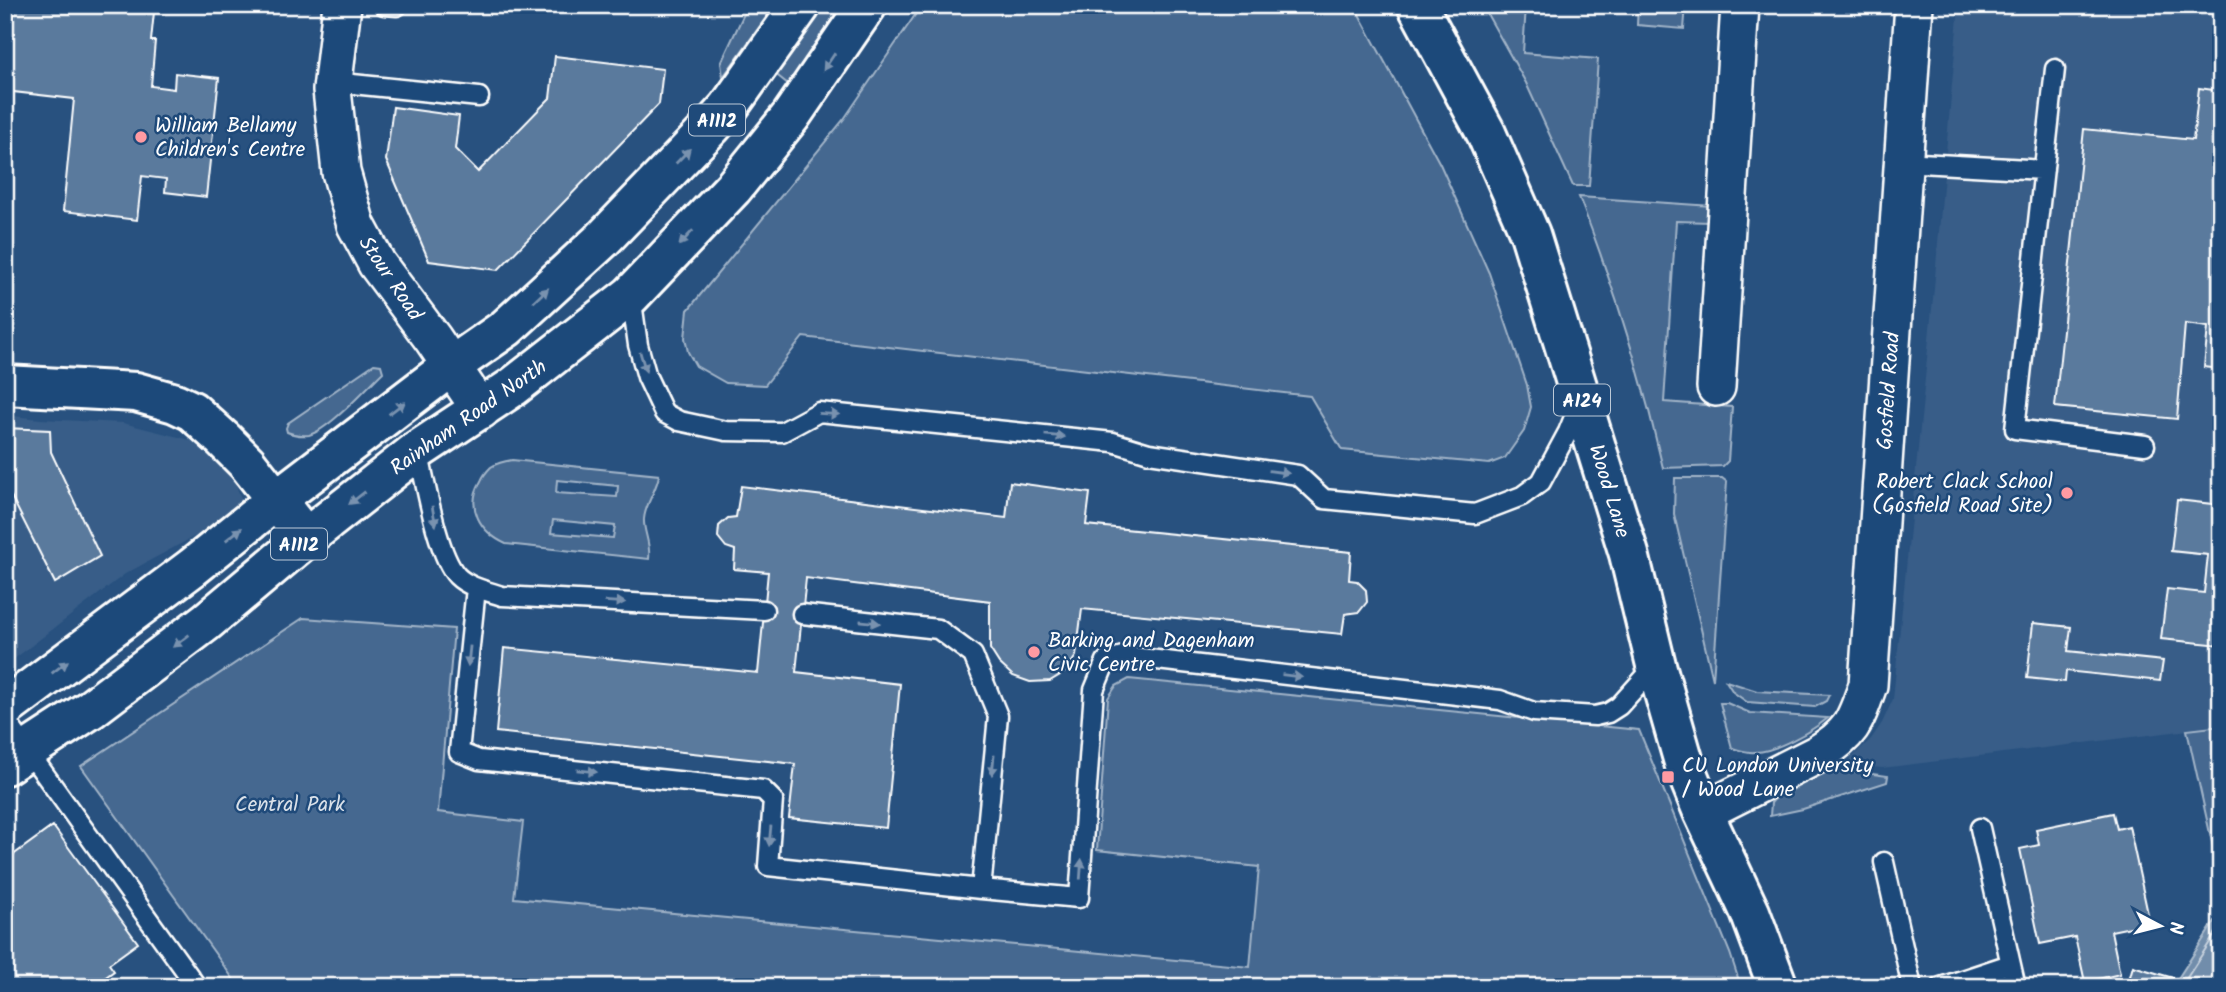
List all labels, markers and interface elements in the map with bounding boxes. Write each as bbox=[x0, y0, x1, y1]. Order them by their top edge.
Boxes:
one-way arrow bbox=[822, 53, 836, 71]
road number: A1112 bbox=[689, 104, 745, 136]
place label: William Bellamy Children's Centre bbox=[155, 110, 306, 167]
marker: William Bellamy Children's Centre bbox=[133, 129, 149, 145]
one-way arrow bbox=[675, 148, 691, 165]
one-way arrow bbox=[678, 229, 694, 246]
street label: Stour Road bbox=[349, 230, 431, 328]
one-way arrow bbox=[532, 288, 549, 304]
street label: Gosfield Road bbox=[1869, 331, 1910, 451]
street label: Rainham Road North bbox=[384, 352, 554, 485]
one-way arrow bbox=[638, 352, 649, 373]
road number: A124 bbox=[1554, 384, 1610, 416]
one-way arrow bbox=[388, 400, 406, 415]
one-way arrow bbox=[818, 409, 840, 420]
one-way arrow bbox=[1045, 431, 1067, 442]
street label: Wood Lane bbox=[1579, 441, 1639, 543]
place label: Robert Clack School (Gosfield Road Site) bbox=[1872, 466, 2053, 523]
one-way arrow bbox=[1269, 467, 1291, 478]
marker: Robert Clack School (Gosfield Road Site) bbox=[2059, 485, 2075, 501]
one-way arrow bbox=[349, 490, 367, 505]
one-way arrow bbox=[428, 505, 439, 527]
one-way arrow bbox=[226, 527, 243, 542]
road number: A1112 bbox=[271, 528, 327, 559]
one-way arrow bbox=[605, 597, 627, 608]
one-way arrow bbox=[859, 616, 881, 627]
place label: Barking and Dagenham Civic Centre bbox=[1048, 625, 1254, 682]
one-way arrow bbox=[172, 634, 190, 648]
marker: Barking and Dagenham Civic Centre bbox=[1026, 644, 1042, 660]
one-way arrow bbox=[463, 645, 474, 667]
one-way arrow bbox=[51, 661, 69, 675]
one-way arrow bbox=[1282, 670, 1304, 681]
place label: CU London University / Wood Lane bbox=[1682, 750, 1873, 807]
one-way arrow bbox=[987, 754, 998, 776]
one-way arrow bbox=[576, 766, 598, 777]
marker: CU London University / Wood Lane bbox=[1660, 769, 1676, 785]
park label: Central Park bbox=[235, 789, 345, 822]
one-way arrow bbox=[764, 825, 775, 847]
one-way arrow bbox=[1076, 858, 1087, 880]
north arrow bbox=[2124, 890, 2194, 960]
text: N bbox=[2159, 920, 2191, 936]

